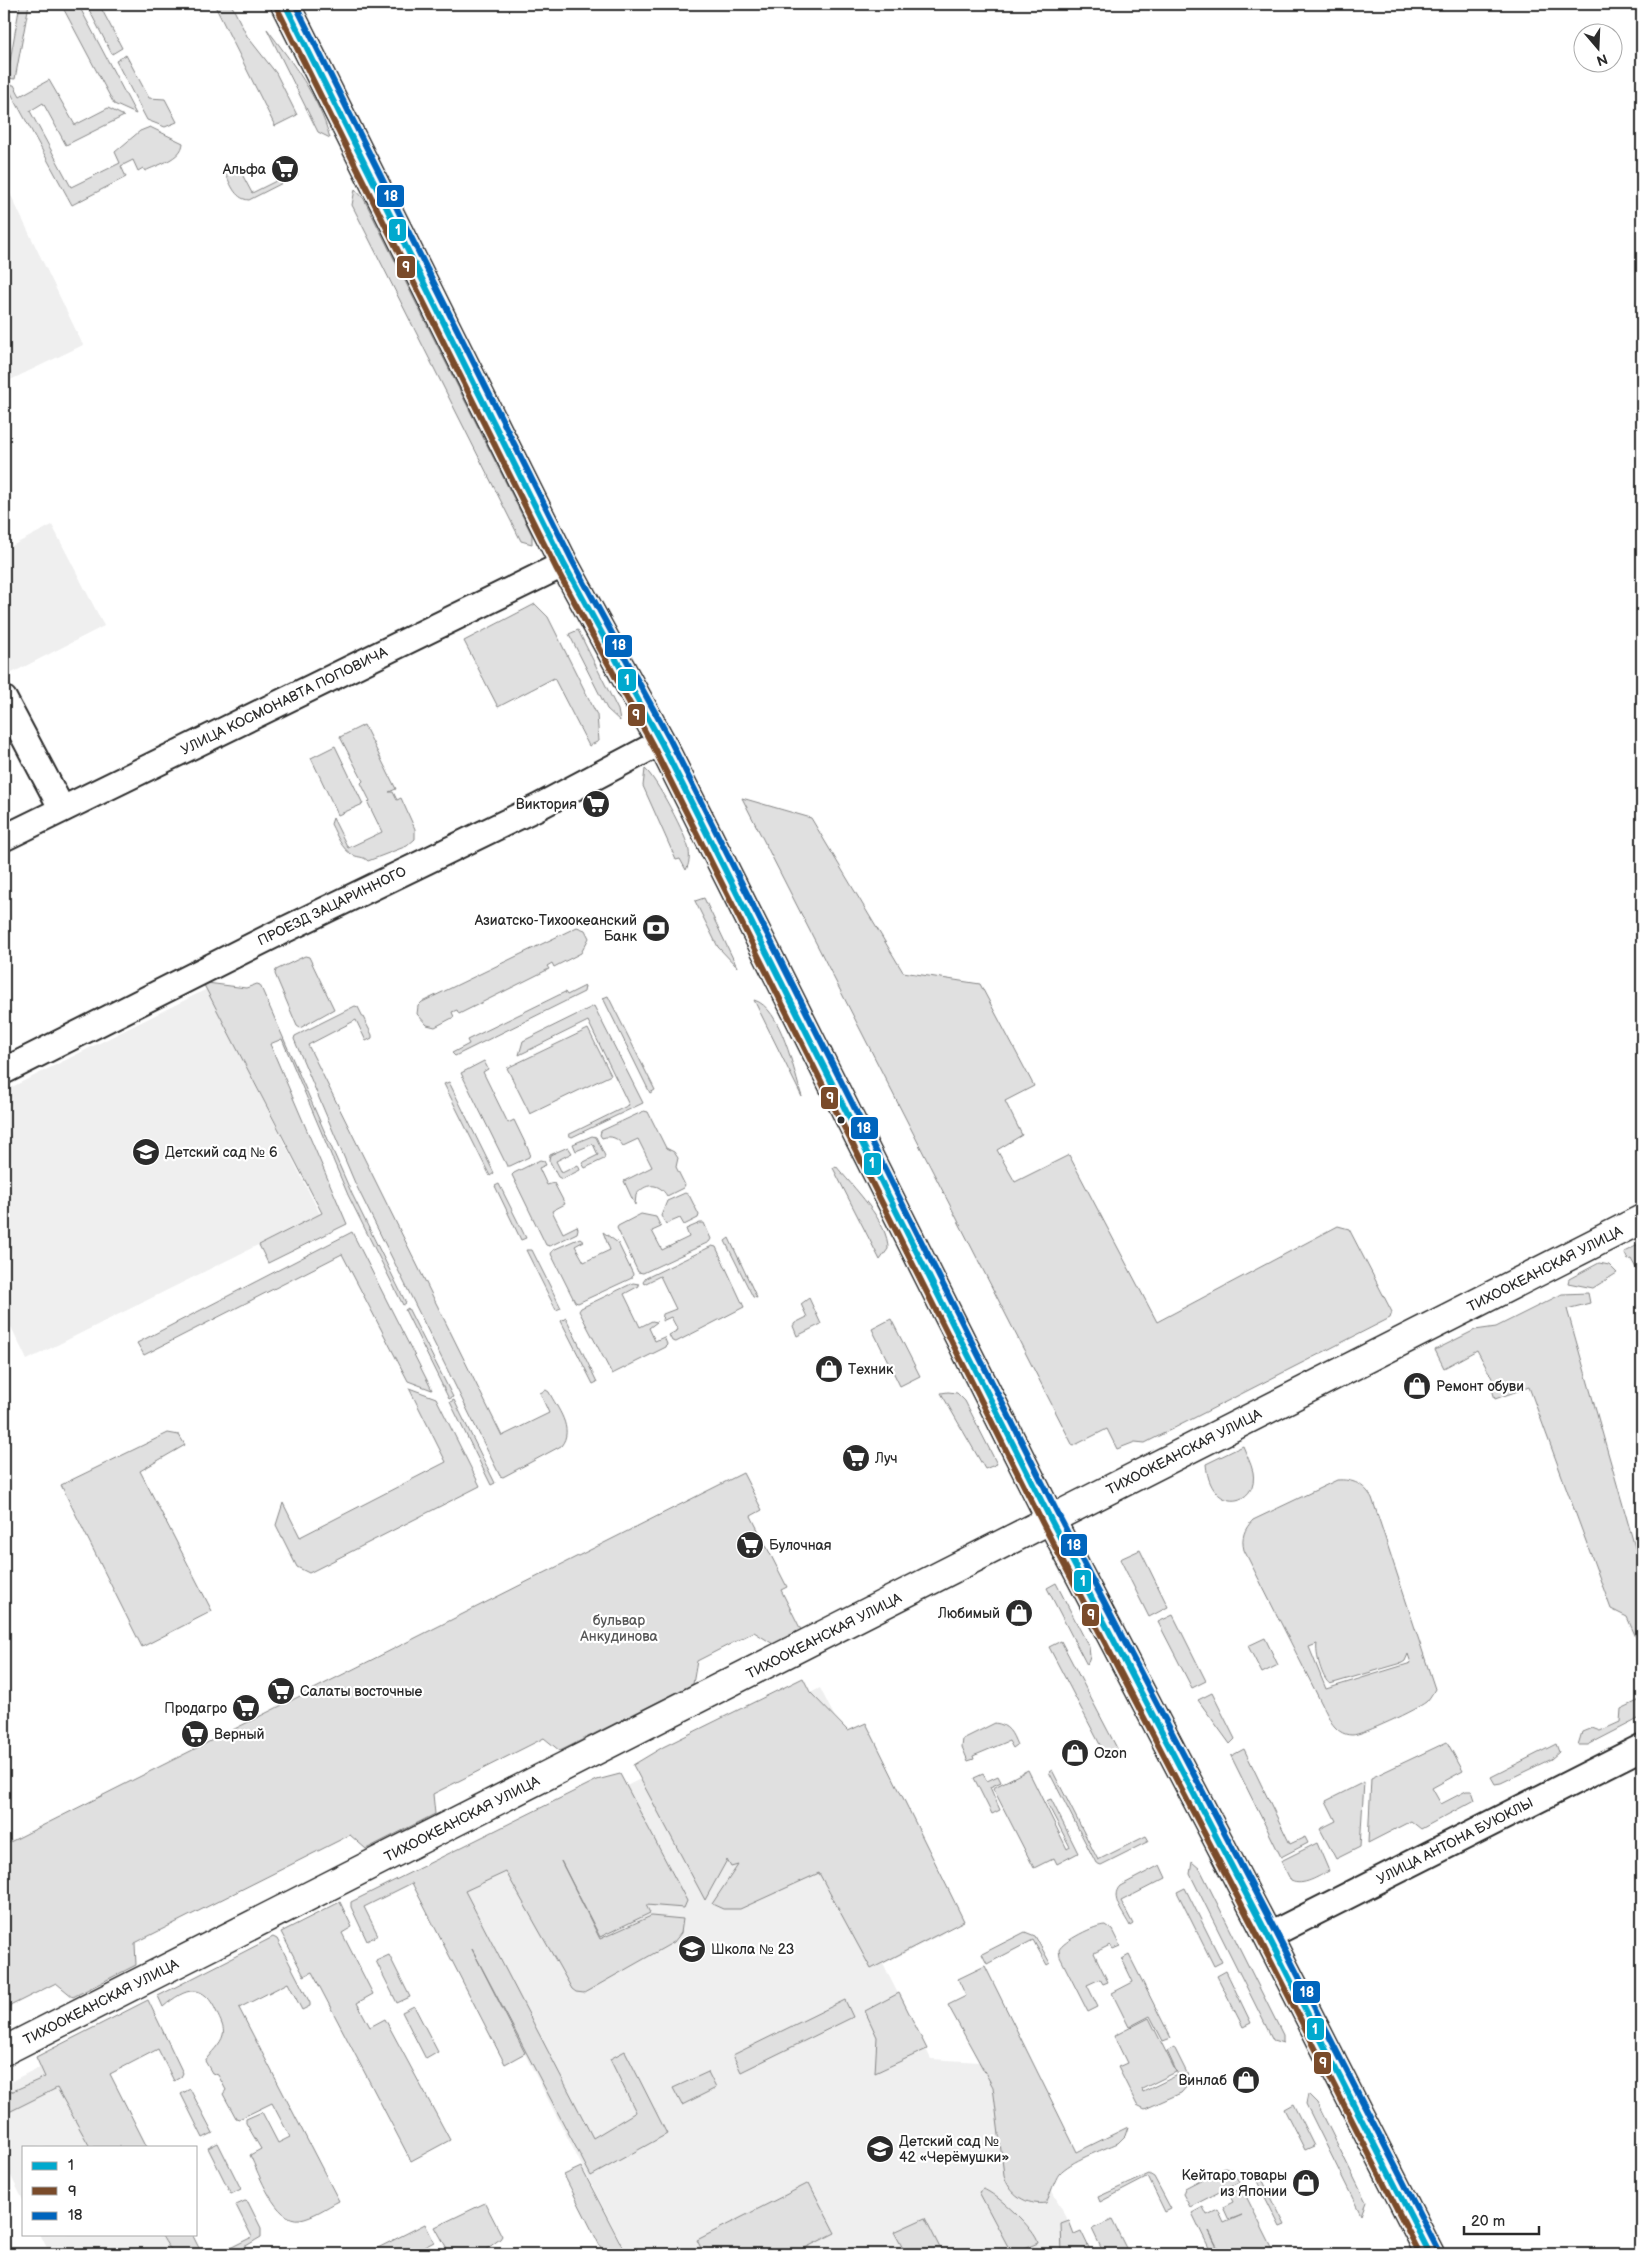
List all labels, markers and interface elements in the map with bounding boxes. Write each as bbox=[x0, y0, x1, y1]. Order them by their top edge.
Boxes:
north arrow bbox=[1574, 22, 1624, 72]
text: N bbox=[1594, 50, 1610, 70]
supermarket icon: Альфа bbox=[270, 154, 300, 184]
place label: Альфа bbox=[222, 161, 267, 178]
line badge: 18 bbox=[376, 184, 405, 208]
text: 18 bbox=[384, 188, 398, 205]
line badge: 1 bbox=[388, 218, 407, 242]
text: 1 bbox=[395, 222, 401, 239]
line badge: 9 bbox=[396, 255, 416, 279]
text: 9 bbox=[402, 259, 410, 276]
line badge: 18 bbox=[604, 634, 633, 658]
text: 18 bbox=[612, 637, 626, 654]
street label: УЛИЦА КОСМОНАВТА ПОПОВИЧА bbox=[178, 643, 391, 759]
line badge: 1 bbox=[617, 668, 637, 692]
text: 1 bbox=[624, 672, 630, 689]
line badge: 9 bbox=[627, 703, 646, 727]
text: 9 bbox=[632, 707, 640, 724]
supermarket icon: Виктория bbox=[581, 789, 611, 819]
place label: Виктория bbox=[516, 796, 577, 813]
street label: ПРОЕЗД ЗАЦАРИННОГО bbox=[255, 863, 409, 949]
place label: Азиатско-Тихоокеанский Банк bbox=[474, 912, 638, 945]
bank icon: Азиатско-Тихоокеанский Банк bbox=[641, 913, 671, 943]
line badge: 9 bbox=[820, 1086, 839, 1110]
text: 9 bbox=[826, 1090, 834, 1107]
unlabelled marker bbox=[836, 1115, 846, 1125]
line badge: 18 bbox=[850, 1116, 879, 1140]
text: 18 bbox=[857, 1120, 871, 1137]
school or university icon: Детский сад № 6 bbox=[131, 1137, 161, 1167]
place label: Детский сад № 6 bbox=[165, 1144, 278, 1161]
line badge: 1 bbox=[863, 1152, 882, 1176]
text: 1 bbox=[869, 1155, 875, 1172]
street label: ТИХООКЕАНСКАЯ УЛИЦА bbox=[1465, 1222, 1626, 1316]
shop icon: Техник bbox=[814, 1354, 844, 1384]
place label: Техник bbox=[848, 1361, 894, 1378]
shop icon: Ремонт обуви bbox=[1402, 1371, 1432, 1401]
place label: Ремонт обуви bbox=[1436, 1378, 1524, 1395]
street label: ТИХООКЕАНСКАЯ УЛИЦА bbox=[1104, 1405, 1265, 1499]
supermarket icon: Луч bbox=[841, 1443, 871, 1473]
place label: Луч bbox=[874, 1450, 898, 1467]
supermarket icon: Булочная bbox=[735, 1530, 765, 1560]
line badge: 18 bbox=[1060, 1533, 1088, 1557]
place label: Булочная bbox=[769, 1537, 832, 1554]
text: 18 bbox=[1067, 1537, 1081, 1554]
line badge: 1 bbox=[1073, 1569, 1092, 1593]
text: 1 bbox=[1080, 1573, 1086, 1590]
street label: ТИХООКЕАНСКАЯ УЛИЦА bbox=[744, 1589, 905, 1683]
shop icon: Любимый bbox=[1004, 1598, 1034, 1628]
line badge: 9 bbox=[1081, 1603, 1100, 1627]
place label: Любимый bbox=[937, 1605, 1000, 1622]
text: 9 bbox=[1087, 1607, 1095, 1624]
park label: бульвар Анкудинова bbox=[579, 1612, 658, 1645]
supermarket icon: Салаты восточные bbox=[266, 1676, 296, 1706]
place label: Салаты восточные bbox=[300, 1683, 423, 1700]
supermarket icon: Продагро bbox=[231, 1693, 261, 1723]
place label: Продагро bbox=[164, 1700, 227, 1717]
supermarket icon: Верный bbox=[180, 1719, 210, 1749]
place label: Верный bbox=[214, 1726, 265, 1743]
shop icon: Ozon bbox=[1060, 1738, 1090, 1768]
place label: Ozon bbox=[1094, 1745, 1127, 1762]
street label: ТИХООКЕАНСКАЯ УЛИЦА bbox=[382, 1772, 543, 1866]
street label: УЛИЦА АНТОНА БУЮКЛЫ bbox=[1374, 1794, 1536, 1888]
school or university icon: Школа № 23 bbox=[677, 1934, 707, 1964]
place label: Школа № 23 bbox=[711, 1941, 794, 1958]
street label: ТИХООКЕАНСКАЯ УЛИЦА bbox=[21, 1955, 182, 2049]
line badge: 18 bbox=[1292, 1980, 1321, 2004]
text: 18 bbox=[1300, 1984, 1314, 2001]
line badge: 1 bbox=[1306, 2017, 1325, 2041]
text: 1 bbox=[1312, 2021, 1318, 2038]
line badge: 9 bbox=[1313, 2051, 1332, 2075]
text: 9 bbox=[1319, 2055, 1327, 2072]
shop icon: Винлаб bbox=[1231, 2065, 1261, 2095]
place label: Винлаб bbox=[1178, 2072, 1227, 2089]
place label: Детский сад № 42 «Черёмушки» bbox=[899, 2133, 1009, 2166]
school or university icon: Детский сад № 42 «Черёмушки» bbox=[865, 2134, 895, 2164]
legend bbox=[22, 2146, 198, 2236]
text: 1 bbox=[68, 2156, 74, 2175]
place label: Кейтаро товары из Японии bbox=[1182, 2167, 1287, 2200]
shop icon: Кейтаро товары из Японии bbox=[1291, 2168, 1321, 2198]
text: 9 bbox=[68, 2182, 77, 2201]
scale bar bbox=[1464, 2203, 1538, 2235]
text: 18 bbox=[68, 2206, 83, 2225]
text: 20 m bbox=[1471, 2212, 1505, 2231]

